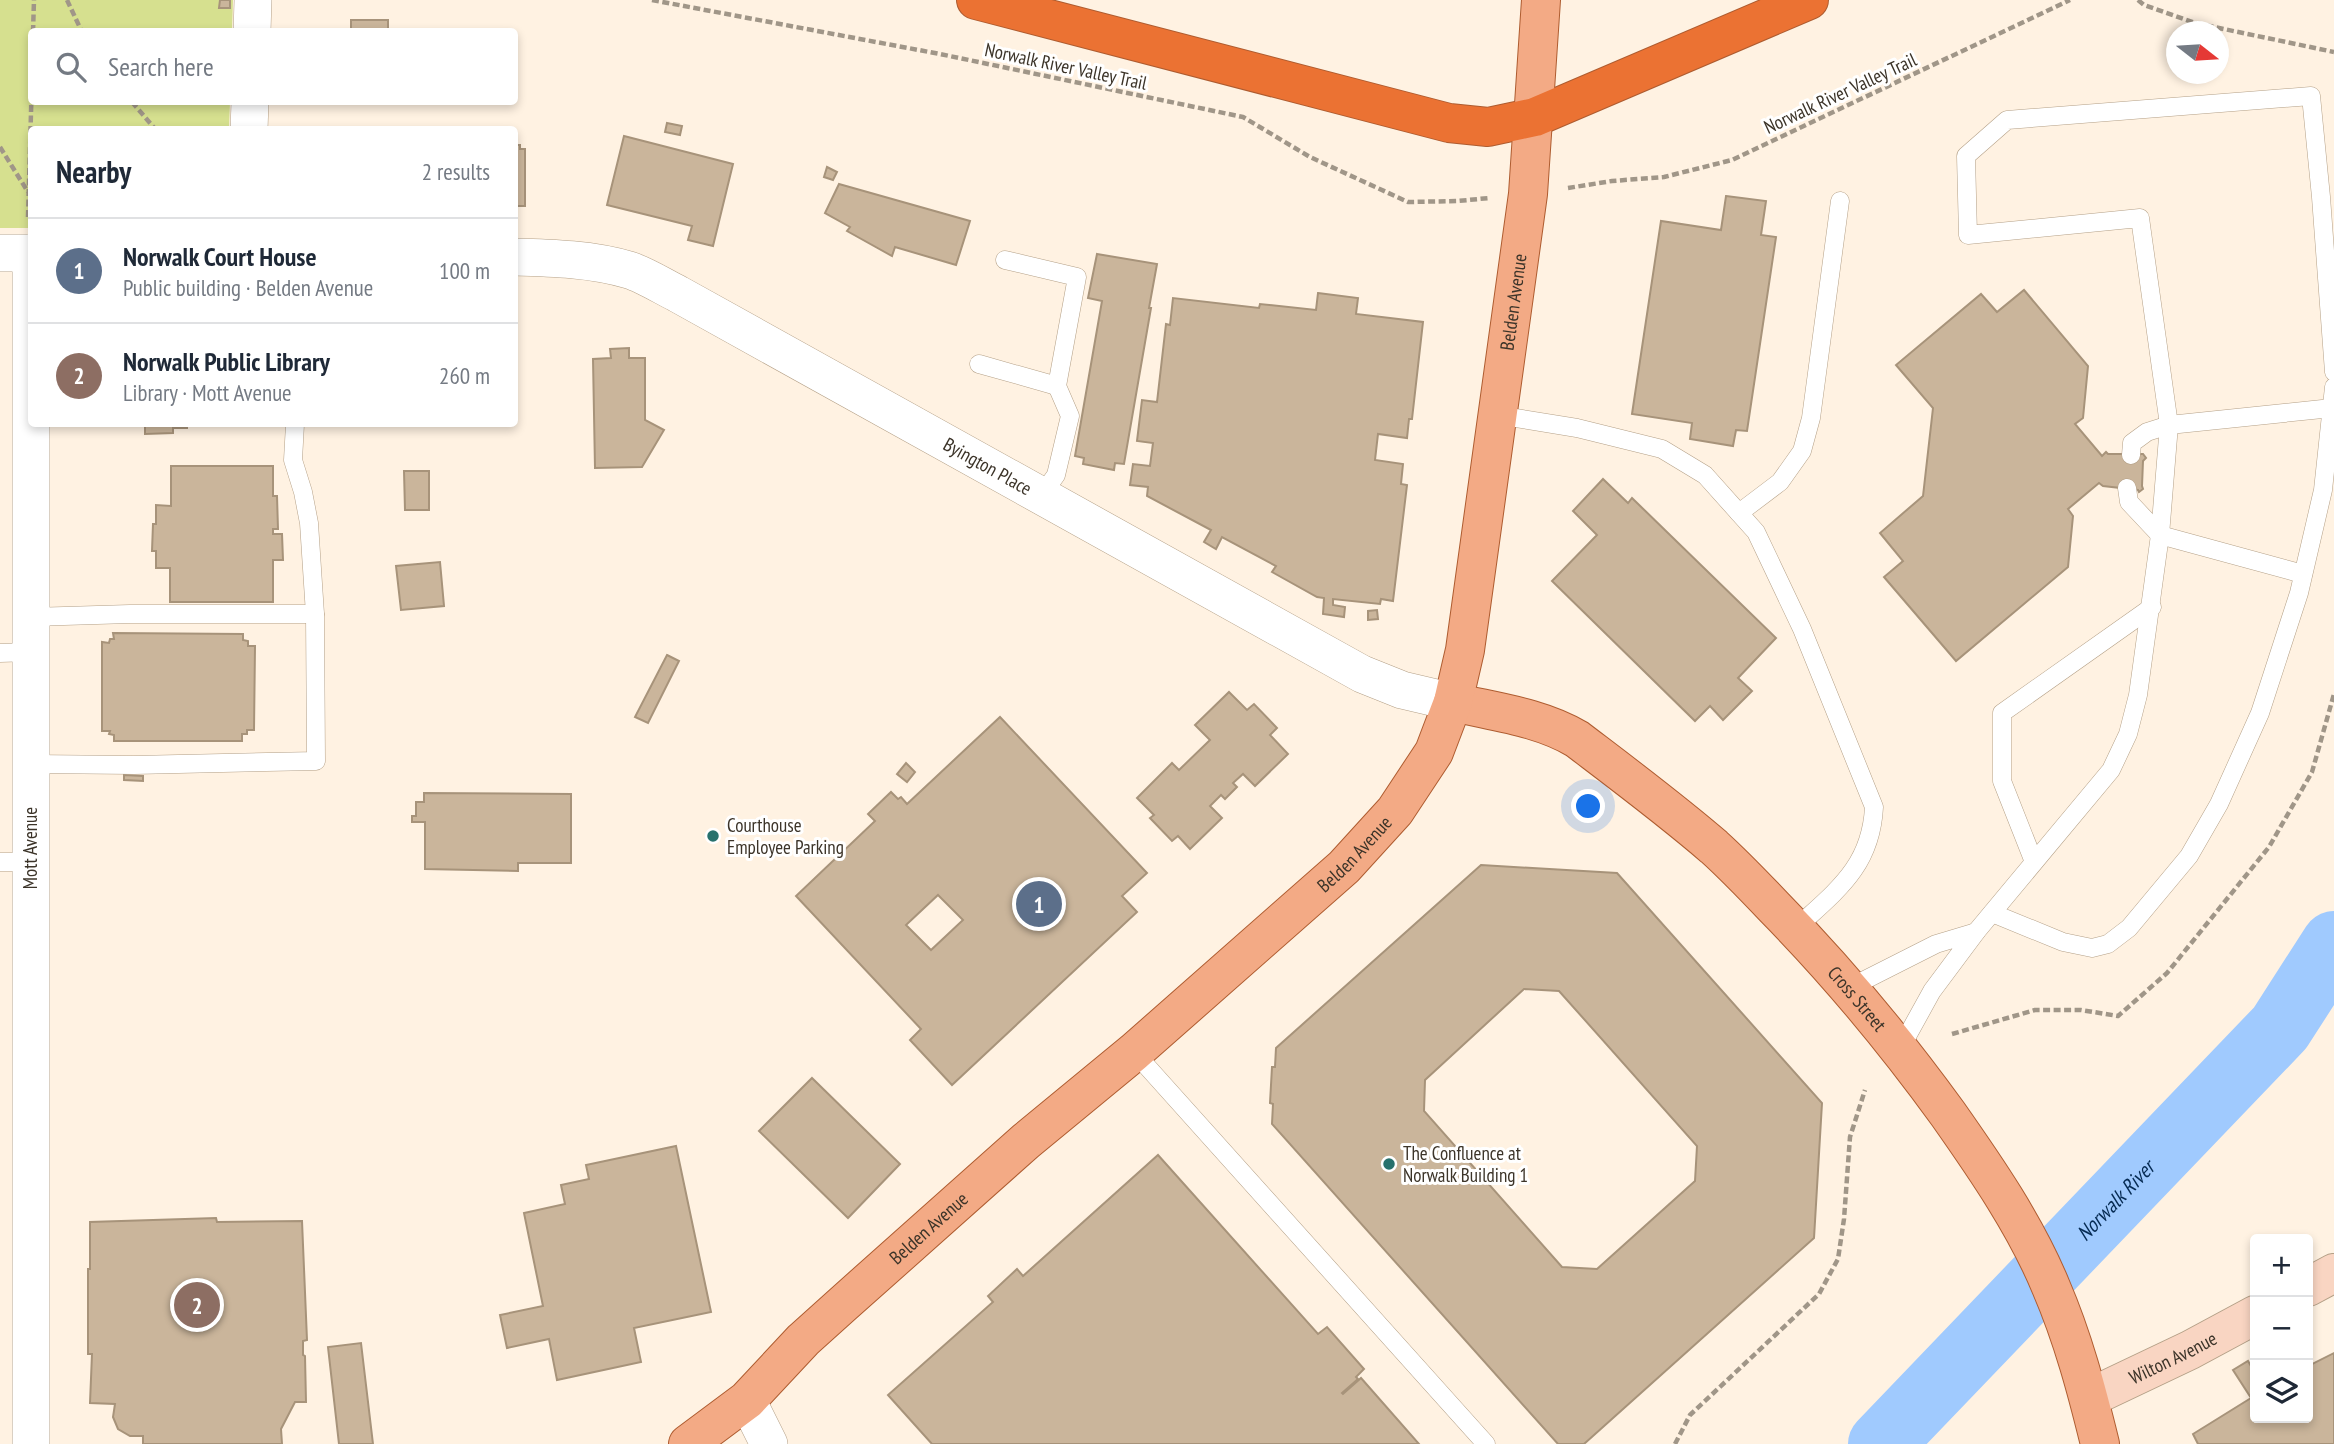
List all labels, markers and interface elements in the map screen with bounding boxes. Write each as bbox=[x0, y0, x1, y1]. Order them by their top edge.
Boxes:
north arrow bbox=[2166, 21, 2229, 84]
search box bbox=[28, 28, 518, 105]
street label: Norwalk River Valley Trail bbox=[983, 37, 1150, 95]
street label: Norwalk River Valley Trail bbox=[1760, 47, 1921, 139]
icon: search bbox=[52, 48, 90, 86]
text: Search here bbox=[108, 50, 214, 83]
text: Nearby bbox=[56, 152, 131, 191]
text: 2 results bbox=[422, 157, 490, 186]
text: Norwalk Court House bbox=[123, 240, 317, 273]
street label: Belden Avenue bbox=[1495, 252, 1532, 352]
text: 1 bbox=[74, 256, 85, 285]
text: 100 m bbox=[439, 256, 490, 285]
text: Public building · Belden Avenue bbox=[123, 273, 373, 302]
text: Norwalk Public Library bbox=[123, 345, 330, 378]
text: 2 bbox=[74, 361, 85, 390]
text: 260 m bbox=[439, 361, 490, 390]
text: Library · Mott Avenue bbox=[123, 378, 292, 407]
street label: Byington Place bbox=[939, 432, 1036, 500]
your location bbox=[1571, 789, 1605, 823]
street label: Mott Avenue bbox=[18, 807, 42, 889]
street label: Belden Avenue bbox=[1312, 811, 1397, 897]
place label: Courthouse Employee Parking bbox=[727, 813, 844, 859]
marker: Courthouse Employee Parking bbox=[705, 828, 721, 844]
pin: 1 bbox=[1016, 878, 1062, 930]
street label: Cross Street bbox=[1823, 961, 1892, 1037]
place label: The Confluence at Norwalk Building 1 bbox=[1403, 1141, 1528, 1187]
water label: Norwalk River bbox=[2070, 1152, 2162, 1246]
marker: The Confluence at Norwalk Building 1 bbox=[1381, 1156, 1397, 1172]
street label: Belden Avenue bbox=[884, 1186, 973, 1269]
map controls bbox=[2250, 1234, 2313, 1423]
button: + bbox=[2250, 1234, 2313, 1297]
pin: 2 bbox=[174, 1279, 220, 1331]
button: − bbox=[2250, 1297, 2313, 1360]
street label: Wilton Avenue bbox=[2125, 1326, 2221, 1389]
button: layers bbox=[2250, 1360, 2313, 1423]

